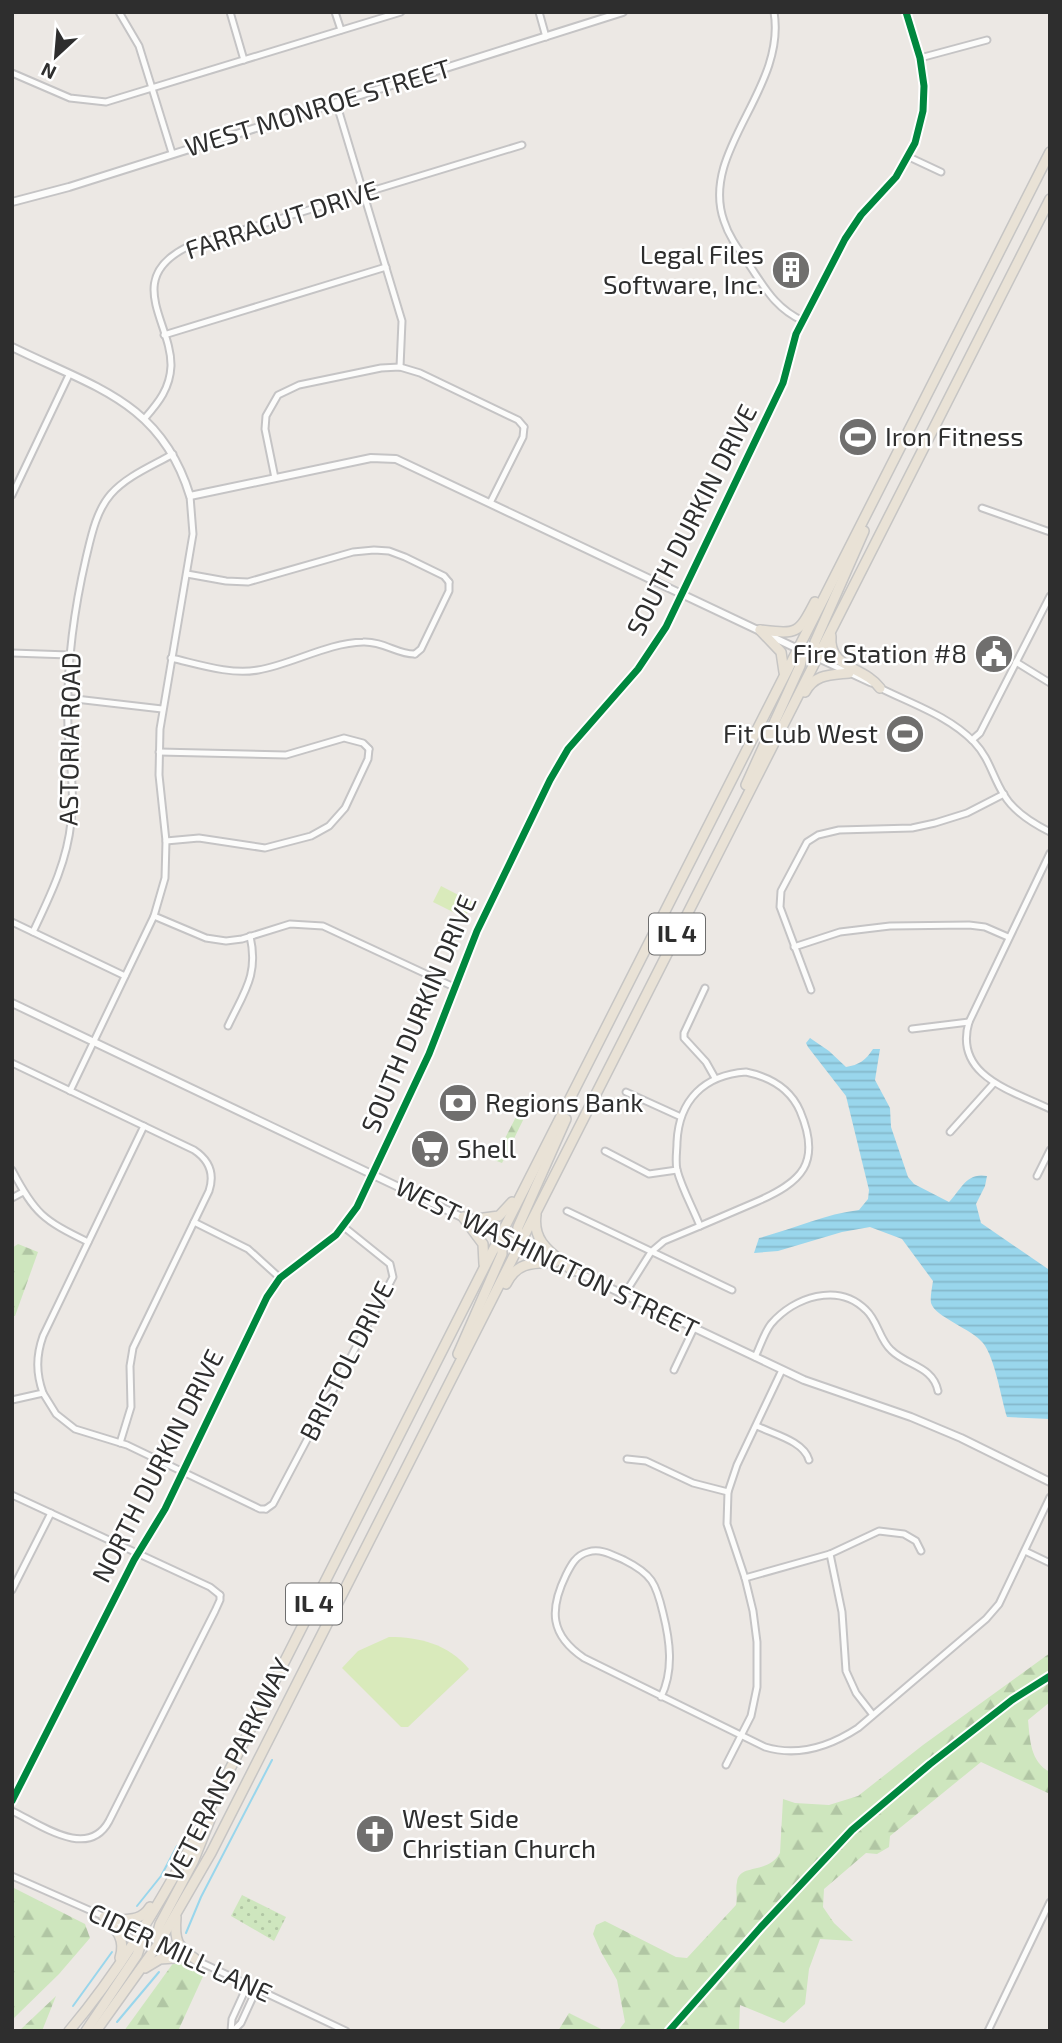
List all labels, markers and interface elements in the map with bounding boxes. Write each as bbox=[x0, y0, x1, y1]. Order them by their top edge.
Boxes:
north arrow bbox=[21, 21, 91, 91]
street label: WEST MONROE STREET bbox=[181, 51, 454, 162]
text: N bbox=[37, 58, 60, 85]
street label: FARRAGUT DRIVE bbox=[181, 173, 382, 264]
place label: Legal Files Software, Inc. bbox=[603, 238, 764, 299]
building icon: Legal Files Software, Inc. bbox=[770, 249, 812, 291]
street label: SOUTH DURKIN DRIVE bbox=[619, 399, 762, 640]
sports icon: Iron Fitness bbox=[837, 416, 879, 458]
place label: Iron Fitness bbox=[885, 420, 1023, 451]
public building icon: Fire Station #8 bbox=[973, 633, 1015, 675]
place label: Fire Station #8 bbox=[792, 637, 967, 668]
street label: ASTORIA ROAD bbox=[51, 652, 86, 826]
sports icon: Fit Club West bbox=[884, 713, 926, 755]
place label: Fit Club West bbox=[723, 717, 878, 748]
street label: SOUTH DURKIN DRIVE bbox=[354, 890, 482, 1137]
road number: IL 4 bbox=[649, 914, 705, 954]
bank icon: Regions Bank bbox=[437, 1082, 479, 1124]
place label: Regions Bank bbox=[485, 1086, 643, 1117]
supermarket icon: Shell bbox=[409, 1128, 451, 1170]
place label: Shell bbox=[457, 1132, 516, 1163]
street label: WEST WASHINGTON STREET bbox=[391, 1170, 704, 1344]
street label: BRISTOL DRIVE bbox=[292, 1275, 399, 1445]
street label: NORTH DURKIN DRIVE bbox=[84, 1344, 229, 1587]
road number: IL 4 bbox=[286, 1584, 342, 1624]
street label: VETERANS PARKWAY bbox=[157, 1652, 297, 1886]
place label: West Side Christian Church bbox=[402, 1802, 596, 1863]
church icon: West Side Christian Church bbox=[354, 1813, 396, 1855]
street label: CIDER MILL LANE bbox=[84, 1895, 277, 2008]

